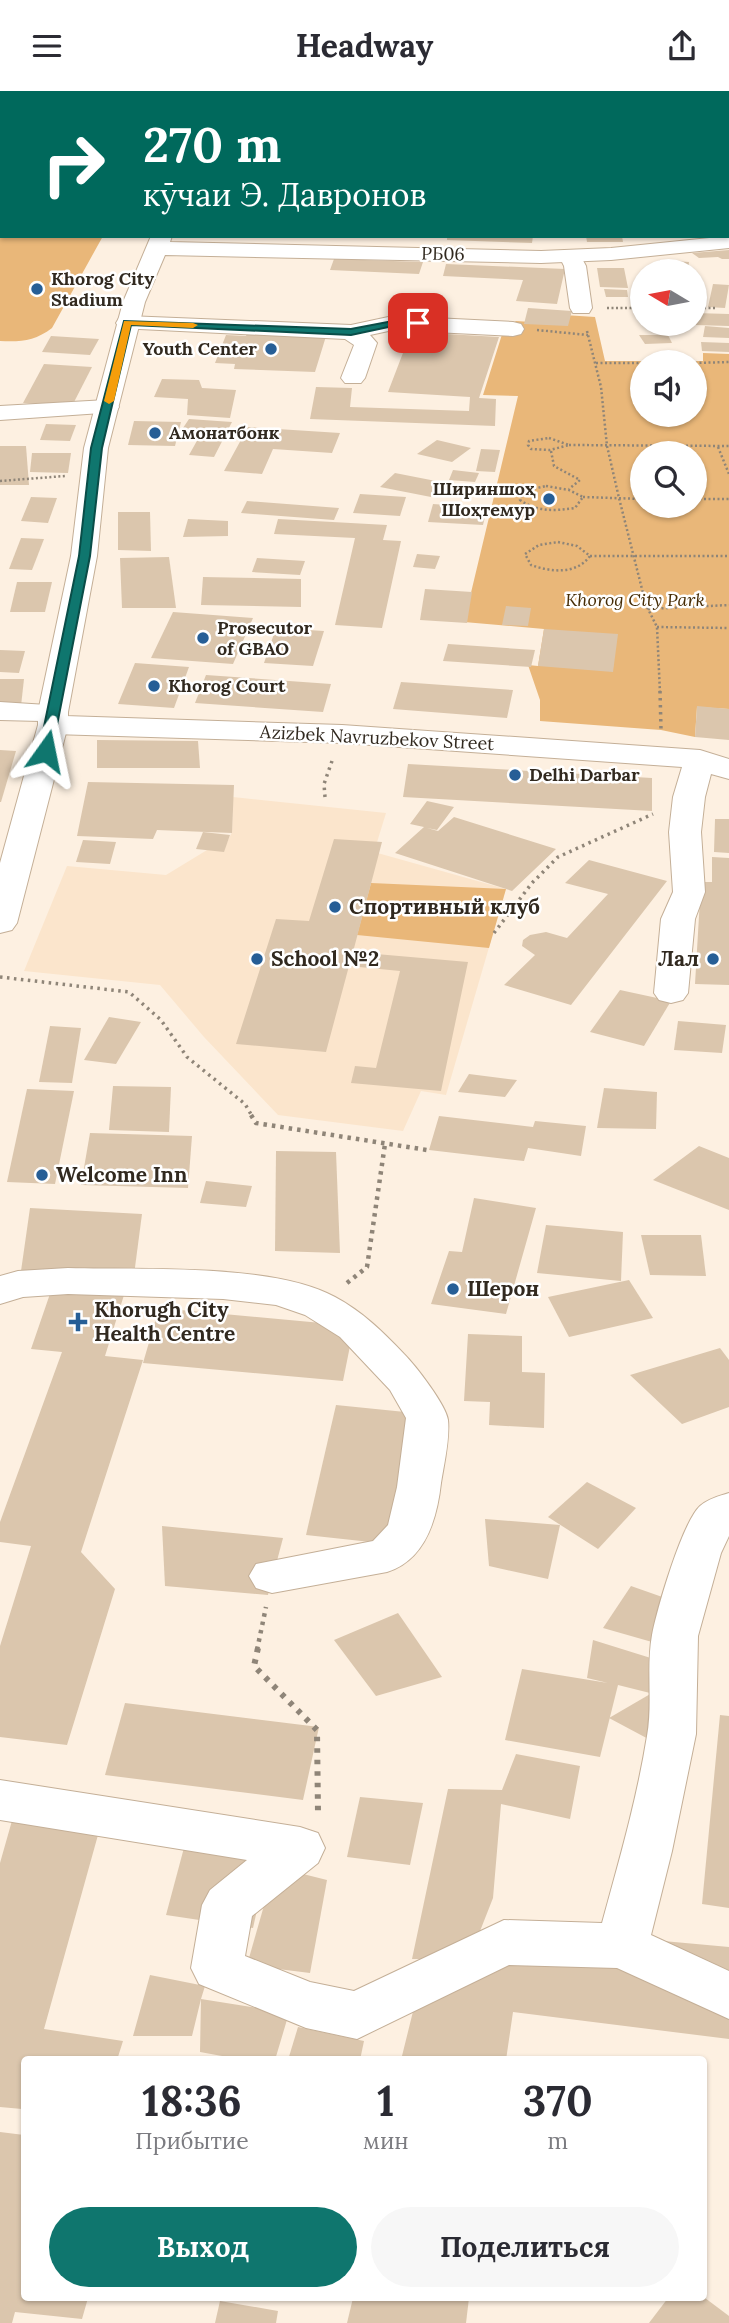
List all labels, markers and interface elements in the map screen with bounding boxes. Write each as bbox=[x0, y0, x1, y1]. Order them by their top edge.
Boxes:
text: Headway bbox=[296, 25, 433, 66]
icon: menu bbox=[28, 27, 66, 65]
icon: share bbox=[663, 27, 701, 65]
text: 270 m bbox=[143, 113, 281, 175]
icon: right bbox=[28, 119, 119, 210]
text: кӯчаи Э. Давронов bbox=[143, 174, 426, 215]
street label: РБ06 bbox=[421, 242, 465, 265]
north arrow bbox=[630, 259, 707, 336]
map controls bbox=[630, 259, 707, 518]
place label: Khorog City Stadium bbox=[51, 267, 154, 311]
marker: Khorog City Stadium bbox=[29, 281, 45, 297]
pin bbox=[388, 293, 448, 353]
icon: arrive bbox=[399, 304, 437, 342]
place label: Youth Center bbox=[143, 337, 257, 360]
marker: Youth Center bbox=[263, 341, 279, 357]
button: sound bbox=[630, 350, 707, 427]
place label: Амонатбонк bbox=[169, 421, 280, 444]
marker: Амонатбонк bbox=[147, 425, 163, 441]
button: search bbox=[630, 441, 707, 518]
place label: Шириншоҳ Шоҳтемур bbox=[432, 477, 536, 521]
marker: Шириншоҳ Шоҳтемур bbox=[541, 491, 557, 507]
park label: Khorog City Park bbox=[565, 588, 705, 611]
place label: Prosecutor of GBAO bbox=[217, 616, 313, 660]
marker: Prosecutor of GBAO bbox=[195, 630, 211, 646]
place label: Khorog Court bbox=[168, 674, 286, 697]
marker: Khorog Court bbox=[146, 678, 162, 694]
position arrow bbox=[9, 714, 83, 788]
street label: Azizbek Navruzbekov Street bbox=[258, 720, 495, 755]
place label: Delhi Darbar bbox=[529, 763, 640, 786]
marker: Delhi Darbar bbox=[507, 767, 523, 783]
place label: Спортивный клуб bbox=[349, 893, 540, 920]
marker: Спортивный клуб bbox=[327, 899, 343, 915]
place label: School №2 bbox=[271, 945, 379, 972]
place label: Лал bbox=[658, 945, 699, 972]
marker: School №2 bbox=[249, 951, 265, 967]
marker: Лал bbox=[705, 951, 721, 967]
place label: Welcome Inn bbox=[56, 1161, 187, 1188]
marker: Welcome Inn bbox=[34, 1167, 50, 1183]
place label: Шерон bbox=[467, 1275, 539, 1302]
marker: Шерон bbox=[445, 1281, 461, 1297]
place label: Khorugh City Health Centre bbox=[94, 1296, 235, 1347]
marker: Khorugh City Health Centre bbox=[68, 1312, 88, 1332]
text: 18:36 bbox=[142, 2074, 242, 2128]
text: 1 bbox=[377, 2074, 394, 2128]
text: 370 bbox=[523, 2074, 593, 2128]
text: Прибытие bbox=[135, 2126, 249, 2155]
text: мин bbox=[363, 2126, 409, 2155]
text: m bbox=[548, 2126, 568, 2155]
button: Выход bbox=[49, 2207, 357, 2287]
button: Поделиться bbox=[371, 2207, 679, 2287]

